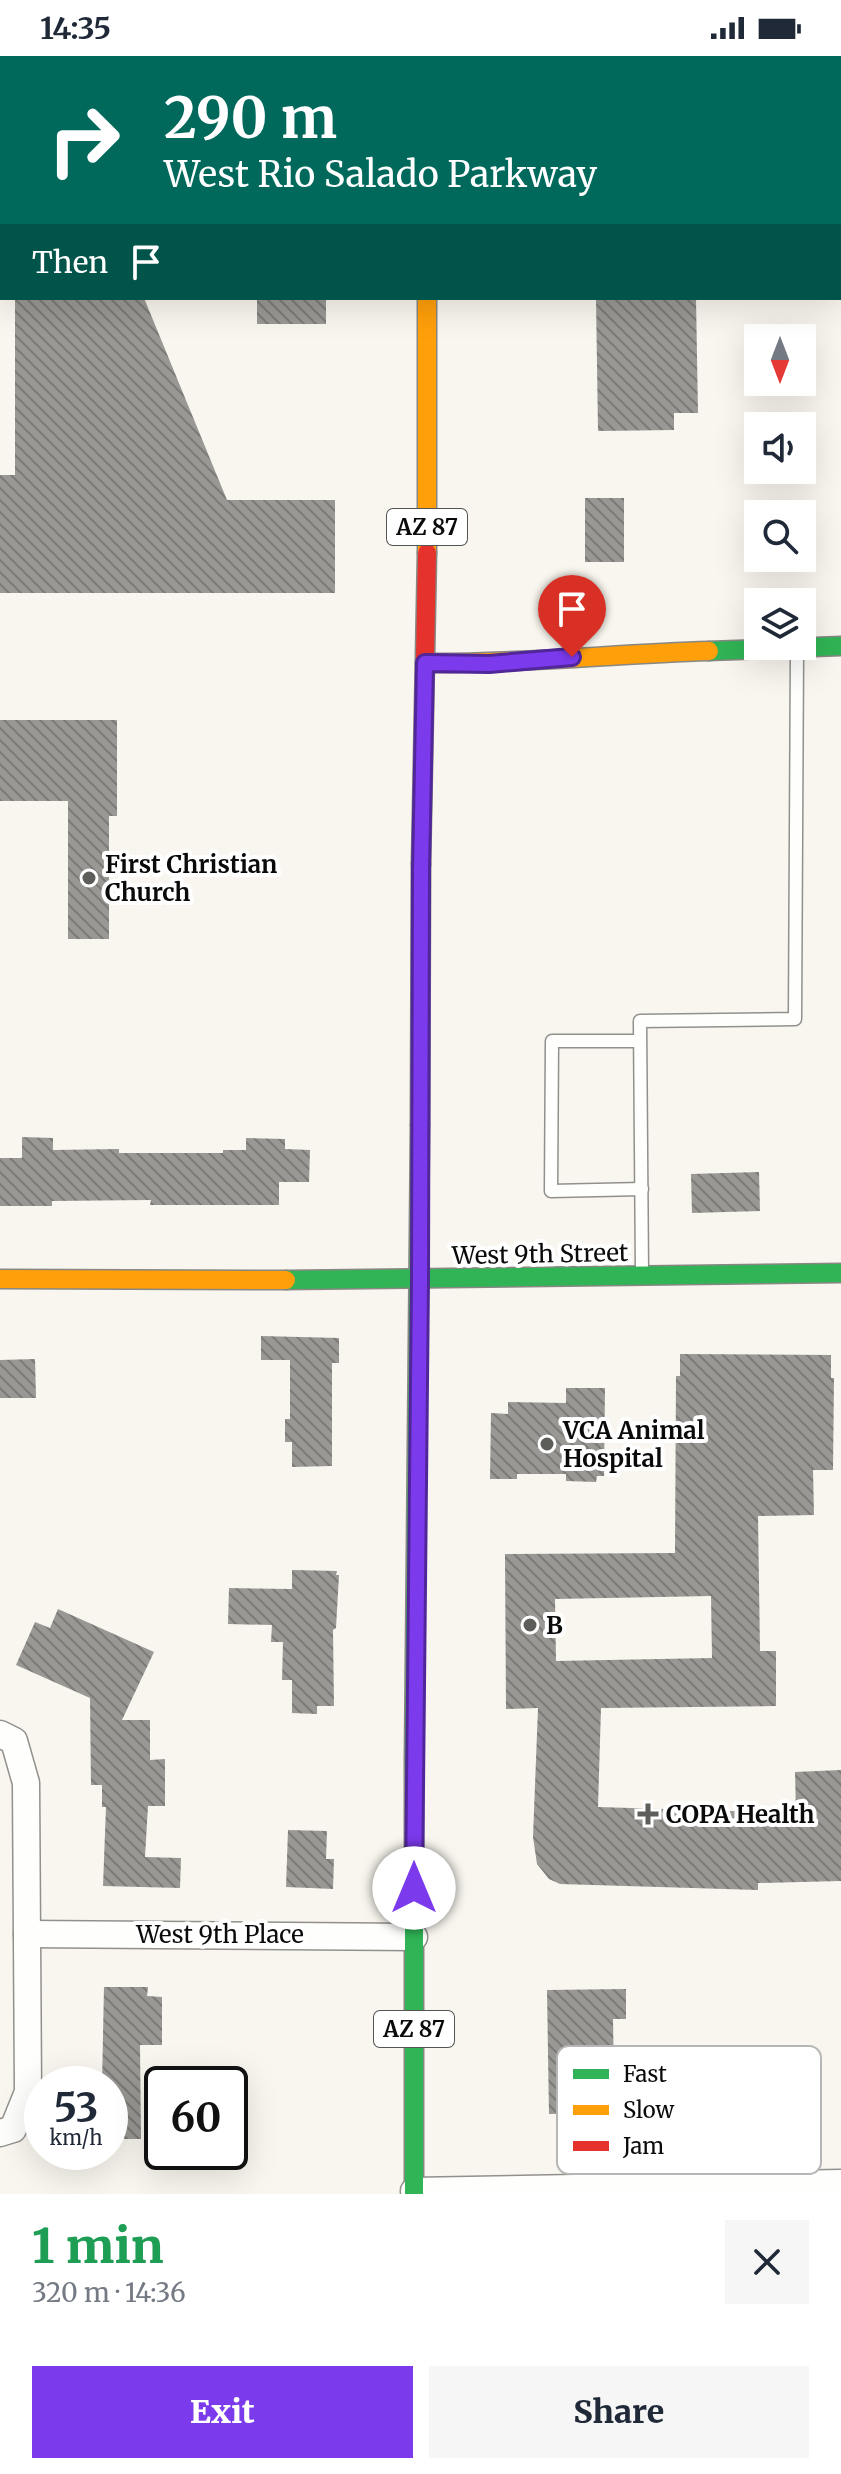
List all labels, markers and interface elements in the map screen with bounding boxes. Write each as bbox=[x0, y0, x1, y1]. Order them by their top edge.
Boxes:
text: 14:35 bbox=[40, 9, 111, 47]
text: 290 m bbox=[164, 83, 337, 153]
icon: right bbox=[32, 88, 136, 192]
text: West Rio Salado Parkway bbox=[164, 152, 597, 197]
icon: arrive bbox=[124, 240, 168, 284]
text: Then bbox=[32, 243, 108, 281]
north arrow bbox=[744, 324, 816, 396]
map controls bbox=[744, 324, 816, 660]
button: sound bbox=[744, 412, 816, 484]
button: search bbox=[744, 500, 816, 572]
road number: AZ 87 bbox=[387, 509, 467, 545]
pin bbox=[538, 575, 606, 657]
icon: arrive bbox=[550, 587, 594, 631]
button: layers bbox=[744, 588, 816, 660]
place label: First Christian Church bbox=[105, 849, 277, 908]
marker: First Christian Church bbox=[80, 869, 98, 887]
street label: West 9th Street bbox=[451, 1237, 629, 1271]
place label: VCA Animal Hospital bbox=[562, 1415, 705, 1474]
marker: VCA Animal Hospital bbox=[538, 1435, 556, 1453]
place label: B bbox=[546, 1610, 563, 1641]
marker: B bbox=[521, 1616, 539, 1634]
place label: COPA Health bbox=[666, 1799, 814, 1830]
marker: COPA Health bbox=[637, 1803, 659, 1825]
position arrow bbox=[372, 1846, 456, 1930]
street label: West 9th Place bbox=[135, 1919, 304, 1950]
road number: AZ 87 bbox=[374, 2011, 454, 2047]
legend bbox=[557, 2046, 821, 2174]
text: Fast bbox=[623, 2060, 667, 2088]
speed limit sign: 60 bbox=[144, 2066, 248, 2170]
text: 53 bbox=[54, 2083, 98, 2133]
text: Slow bbox=[623, 2096, 674, 2124]
text: km/h bbox=[50, 2125, 102, 2150]
text: Jam bbox=[622, 2132, 664, 2160]
text: 1 min bbox=[32, 2216, 164, 2276]
button: close bbox=[725, 2220, 809, 2304]
text: 320 m · 14:36 bbox=[32, 2276, 186, 2309]
button: Exit bbox=[32, 2366, 413, 2458]
button: Share bbox=[429, 2366, 809, 2458]

